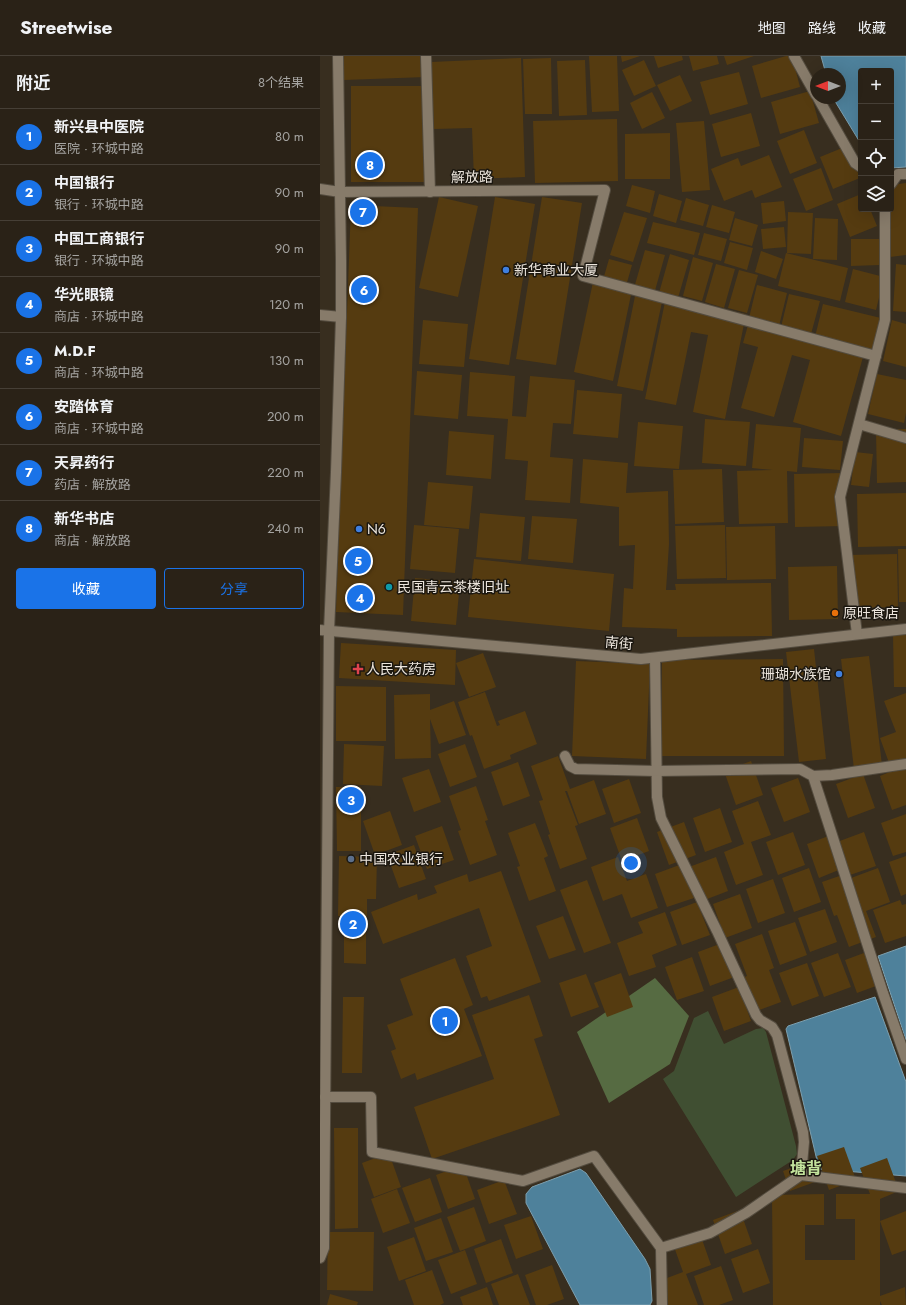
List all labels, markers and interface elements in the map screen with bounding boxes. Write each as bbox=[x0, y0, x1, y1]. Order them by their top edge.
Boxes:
text: Streetwise bbox=[20, 14, 113, 41]
text: 地图 bbox=[758, 18, 786, 38]
text: 路线 bbox=[808, 18, 836, 38]
text: 收藏 bbox=[858, 18, 886, 38]
north arrow bbox=[810, 68, 846, 104]
map controls bbox=[858, 68, 894, 212]
button: + bbox=[858, 68, 894, 104]
text: 附近 bbox=[16, 71, 50, 95]
text: 8个结果 bbox=[258, 73, 304, 92]
button: − bbox=[858, 104, 894, 140]
text: 新兴县中医院 bbox=[54, 116, 144, 138]
text: 1 bbox=[26, 127, 32, 146]
text: 80 m bbox=[275, 127, 304, 146]
text: 医院 · 环城中路 bbox=[54, 139, 144, 158]
button: locate bbox=[858, 140, 894, 176]
pin: 8 bbox=[357, 150, 383, 180]
street label: 解放路 bbox=[451, 167, 493, 187]
text: 中国银行 bbox=[54, 172, 114, 194]
button: layers bbox=[858, 176, 894, 212]
text: 2 bbox=[25, 183, 33, 202]
text: 90 m bbox=[275, 183, 304, 202]
text: 银行 · 环城中路 bbox=[54, 195, 144, 214]
pin: 7 bbox=[350, 197, 376, 227]
text: 中国工商银行 bbox=[54, 228, 144, 250]
text: 3 bbox=[25, 239, 33, 258]
text: 90 m bbox=[275, 239, 304, 258]
text: 银行 · 环城中路 bbox=[54, 251, 144, 270]
place label: 新华商业大厦 bbox=[514, 260, 598, 280]
marker: 新华商业大厦 bbox=[501, 265, 511, 275]
pin: 6 bbox=[351, 275, 377, 305]
text: 华光眼镜 bbox=[54, 284, 114, 306]
text: 4 bbox=[24, 295, 34, 314]
text: 120 m bbox=[269, 295, 304, 314]
text: 商店 · 环城中路 bbox=[54, 307, 144, 326]
text: M.D.F bbox=[54, 340, 96, 362]
text: 5 bbox=[25, 351, 33, 370]
text: 130 m bbox=[269, 351, 304, 370]
text: 商店 · 环城中路 bbox=[54, 363, 144, 382]
text: 安踏体育 bbox=[54, 396, 114, 418]
text: 6 bbox=[25, 407, 33, 426]
text: 200 m bbox=[267, 407, 304, 426]
text: 商店 · 环城中路 bbox=[54, 419, 144, 438]
text: 天昇药行 bbox=[54, 452, 114, 474]
text: 7 bbox=[25, 463, 33, 482]
text: 220 m bbox=[267, 463, 304, 482]
text: 药店 · 解放路 bbox=[54, 475, 131, 494]
text: 新华书店 bbox=[54, 508, 114, 530]
text: 8 bbox=[25, 519, 33, 538]
text: 240 m bbox=[267, 519, 304, 538]
place label: N6 bbox=[367, 519, 386, 539]
marker: N6 bbox=[354, 524, 364, 534]
text: 商店 · 解放路 bbox=[54, 531, 131, 550]
pin: 5 bbox=[345, 546, 371, 576]
button: 收藏 bbox=[16, 568, 156, 609]
button: 分享 bbox=[164, 568, 304, 609]
place label: 民国青云茶楼旧址 bbox=[397, 577, 509, 597]
marker: 民国青云茶楼旧址 bbox=[384, 582, 394, 592]
pin: 4 bbox=[347, 583, 373, 613]
place label: 原旺食店 bbox=[843, 603, 899, 623]
marker: 原旺食店 bbox=[830, 608, 840, 618]
street label: 南街 bbox=[604, 632, 634, 654]
place label: 人民大药房 bbox=[366, 659, 436, 679]
marker: 人民大药房 bbox=[353, 664, 363, 674]
place label: 珊瑚水族馆 bbox=[761, 664, 831, 684]
marker: 珊瑚水族馆 bbox=[834, 669, 844, 679]
pin: 3 bbox=[338, 785, 364, 815]
place label: 中国农业银行 bbox=[359, 849, 443, 869]
your location bbox=[621, 853, 641, 873]
marker: 中国农业银行 bbox=[346, 854, 356, 864]
pin: 2 bbox=[340, 909, 366, 939]
pin: 1 bbox=[432, 1006, 458, 1036]
district label: 塘背 bbox=[790, 1157, 822, 1180]

